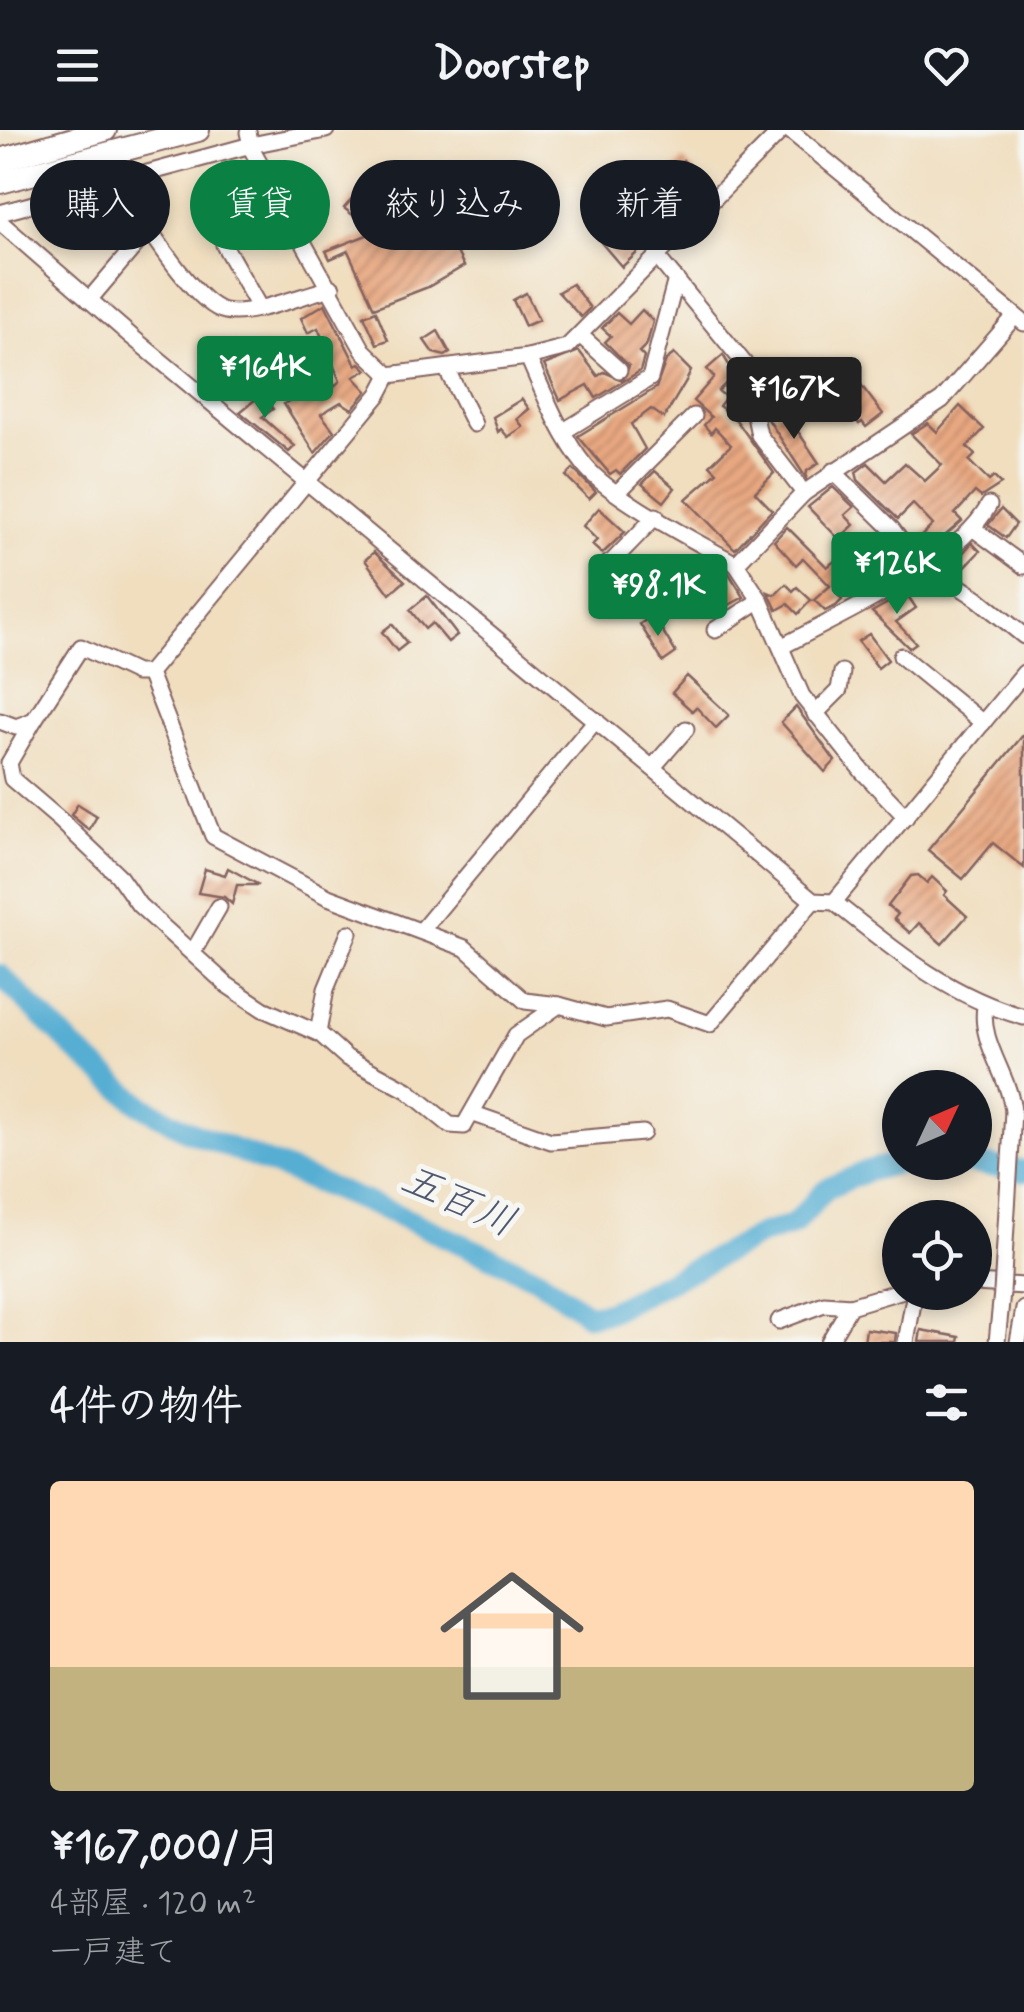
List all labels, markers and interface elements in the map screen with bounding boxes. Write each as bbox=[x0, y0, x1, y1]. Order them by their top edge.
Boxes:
text: Doorstep bbox=[433, 36, 591, 95]
icon: menu bbox=[50, 38, 105, 93]
icon: heart bbox=[919, 38, 974, 93]
chip: 購入 bbox=[30, 160, 170, 250]
chip: 賃貸 bbox=[190, 160, 330, 250]
chip: 絞り込み bbox=[350, 160, 560, 250]
chip: 新着 bbox=[580, 160, 720, 250]
pin: ¥164K bbox=[195, 336, 335, 421]
text: ¥164K bbox=[219, 347, 311, 389]
pin: ¥167K bbox=[724, 357, 864, 442]
text: ¥167K bbox=[749, 368, 839, 410]
pin: ¥126K bbox=[827, 532, 967, 617]
text: ¥126K bbox=[853, 543, 941, 585]
pin: ¥98.1K bbox=[577, 554, 739, 639]
text: ¥98.1K bbox=[610, 565, 706, 607]
north arrow bbox=[882, 1070, 992, 1180]
map controls bbox=[882, 1070, 992, 1310]
water label: 五百川 bbox=[393, 1154, 523, 1250]
button: locate bbox=[882, 1200, 992, 1310]
icon: filters bbox=[919, 1375, 974, 1430]
text: 4件の物件 bbox=[50, 1380, 242, 1435]
icon: home bbox=[422, 1546, 602, 1726]
text: ¥167,000/月 bbox=[50, 1821, 282, 1876]
text: 4部屋 · 120 m² bbox=[50, 1883, 256, 1925]
text: 一戸建て bbox=[50, 1932, 178, 1974]

